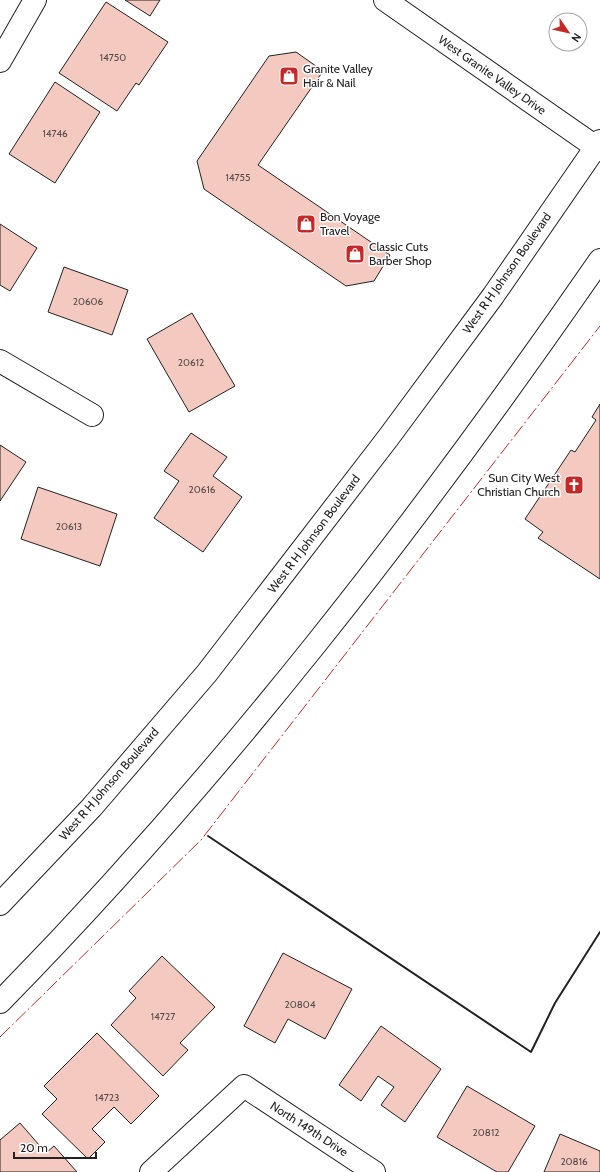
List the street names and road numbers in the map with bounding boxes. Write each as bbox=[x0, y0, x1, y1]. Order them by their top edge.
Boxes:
street label: West Granite Valley Drive bbox=[435, 32, 549, 118]
street label: West R H Johnson Boulevard bbox=[459, 209, 554, 336]
street label: West R H Johnson Boulevard bbox=[264, 472, 363, 596]
street label: West R H Johnson Boulevard bbox=[56, 724, 162, 843]
street label: North 149th Drive bbox=[268, 1098, 351, 1159]

